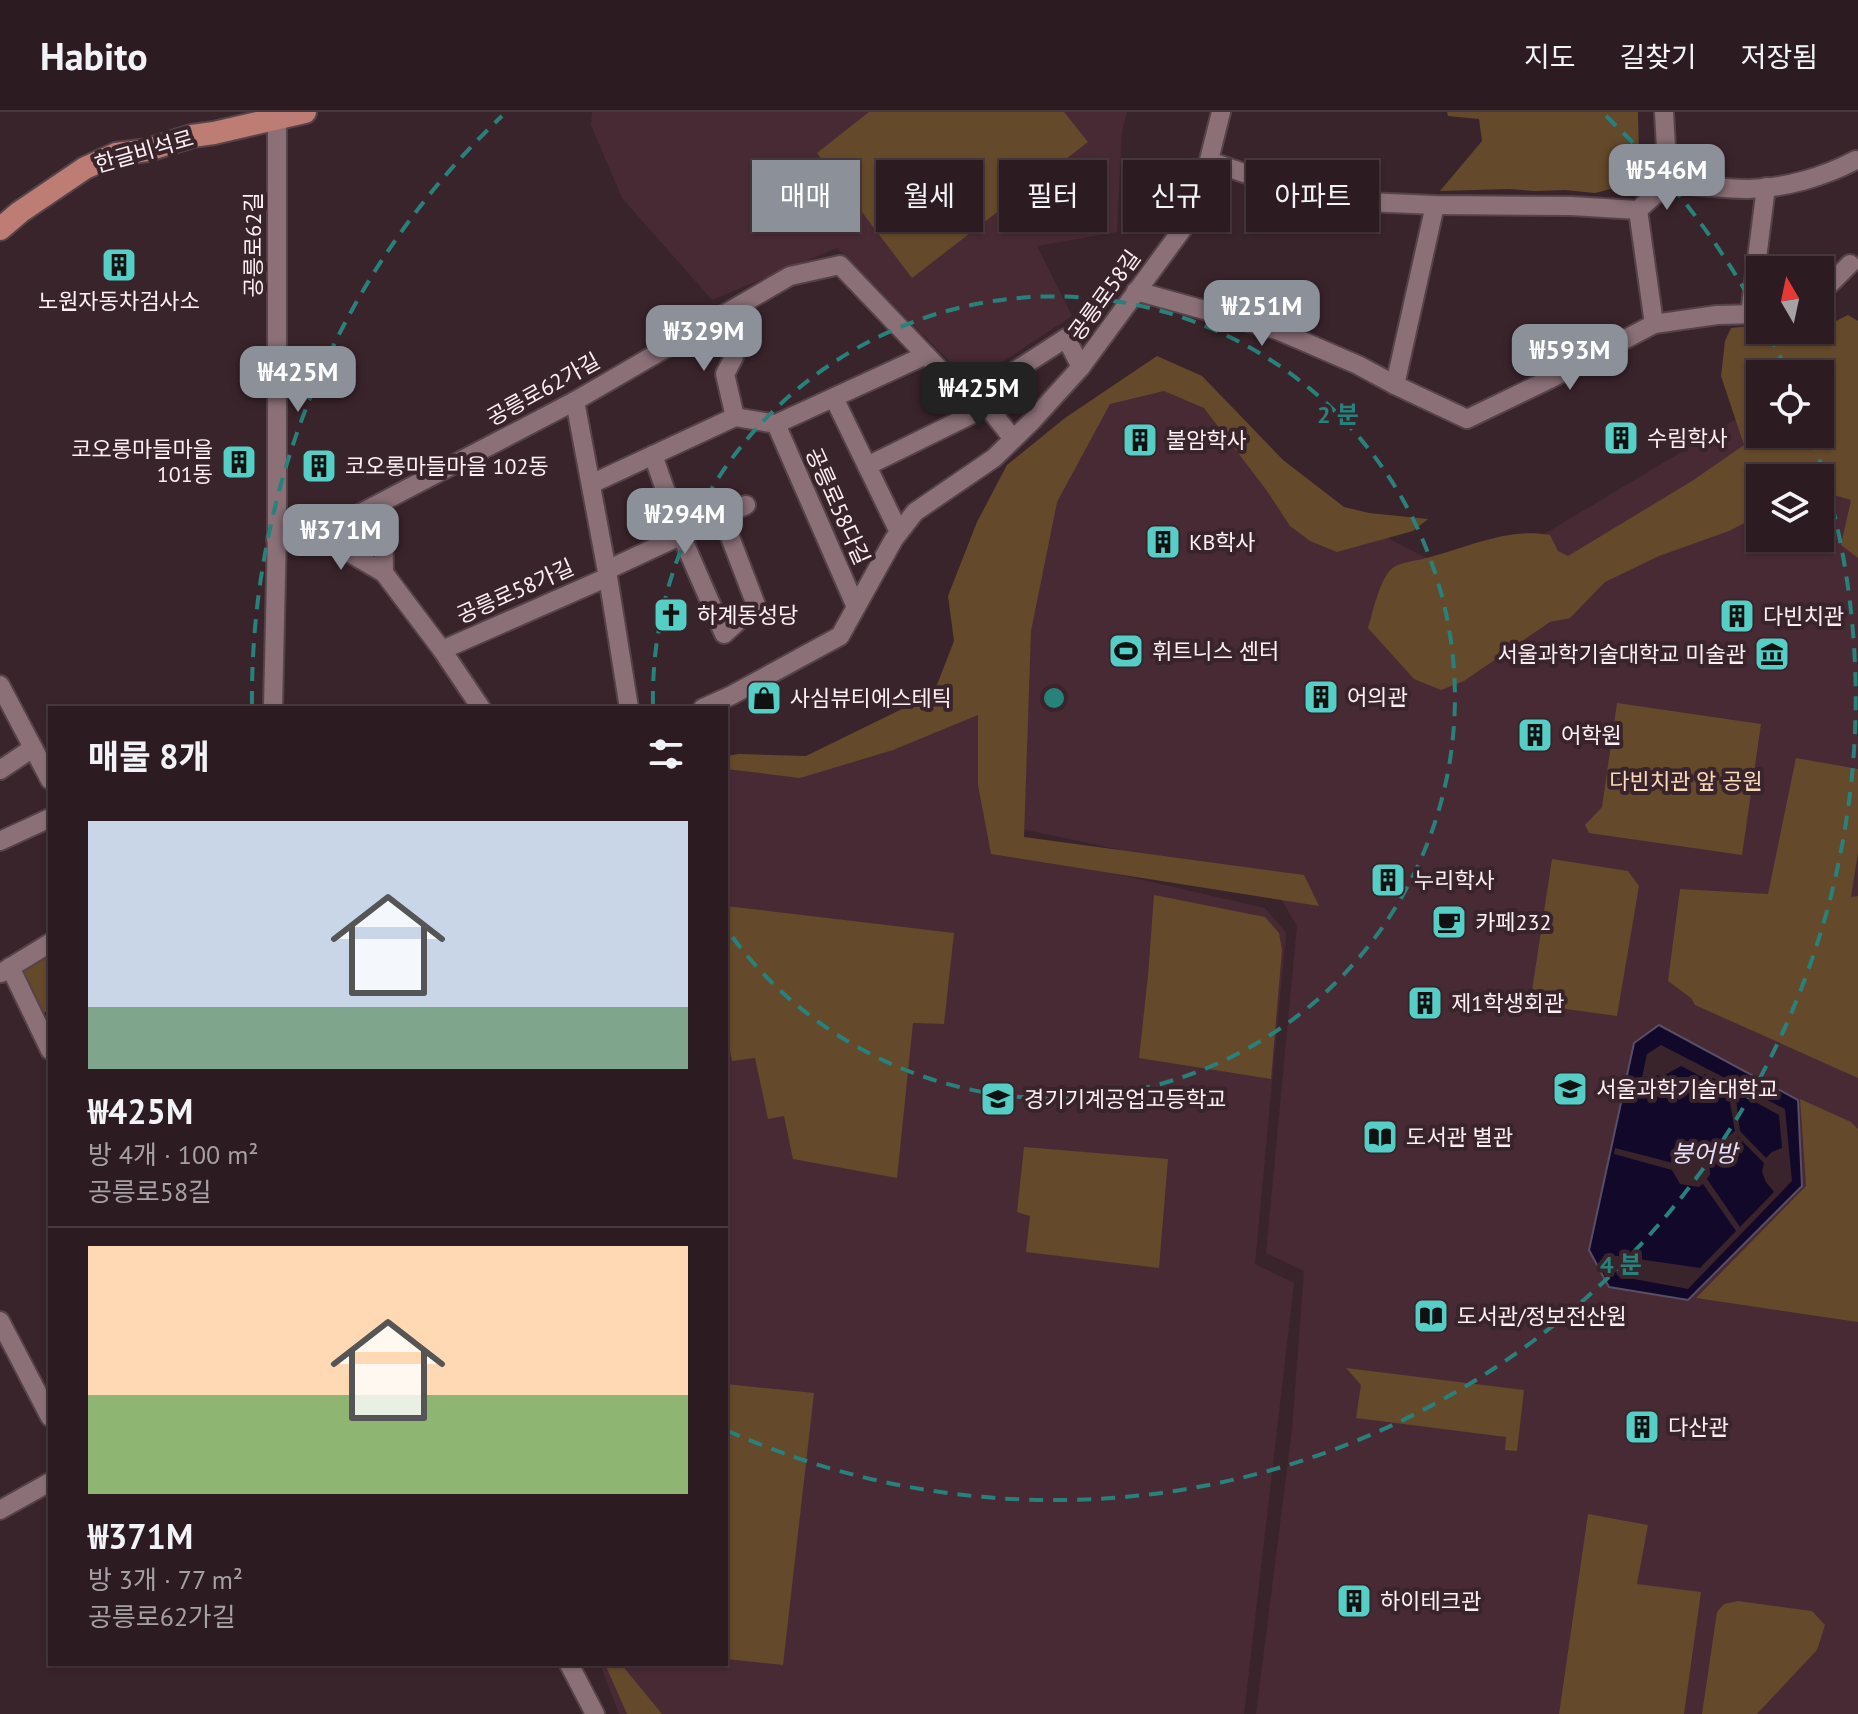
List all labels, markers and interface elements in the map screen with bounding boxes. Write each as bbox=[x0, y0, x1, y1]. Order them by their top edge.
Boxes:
text: Habito bbox=[40, 31, 148, 80]
text: 지도 bbox=[1524, 38, 1575, 75]
text: 길찾기 bbox=[1619, 38, 1697, 75]
text: 저장됨 bbox=[1741, 38, 1818, 75]
street label: 한글비석로 bbox=[91, 124, 197, 178]
pin: ₩546M bbox=[1611, 144, 1723, 212]
text: ₩546M bbox=[1627, 153, 1707, 186]
chip: 매매 bbox=[752, 160, 860, 232]
chip: 월세 bbox=[876, 160, 983, 232]
chip: 필터 bbox=[999, 160, 1107, 232]
chip: 신규 bbox=[1123, 160, 1230, 232]
chip: 아파트 bbox=[1246, 160, 1379, 232]
street label: 공릉로62길 bbox=[239, 193, 267, 297]
street label: 공릉로58길 bbox=[1062, 244, 1146, 346]
building icon: 노원자동차검사소 bbox=[100, 246, 138, 284]
north arrow bbox=[1746, 256, 1834, 344]
map controls bbox=[1746, 256, 1834, 552]
pin: ₩251M bbox=[1206, 280, 1318, 348]
place label: 노원자동차검사소 bbox=[38, 287, 200, 315]
text: ₩251M bbox=[1222, 289, 1302, 322]
pin: ₩329M bbox=[648, 305, 760, 373]
text: ₩329M bbox=[664, 314, 744, 347]
pin: ₩593M bbox=[1514, 324, 1626, 392]
text: ₩593M bbox=[1530, 333, 1610, 366]
pin: ₩425M bbox=[242, 346, 354, 414]
street label: 공릉로62가길 bbox=[481, 346, 605, 432]
text: ₩425M bbox=[258, 355, 338, 388]
button: locate bbox=[1746, 360, 1834, 448]
pin: ₩425M bbox=[923, 362, 1035, 430]
text: ₩425M bbox=[939, 371, 1019, 404]
text: 2 분 bbox=[1317, 399, 1359, 430]
building icon: 수림학사 bbox=[1602, 419, 1640, 457]
building icon: 불암학사 bbox=[1121, 421, 1159, 459]
place label: 수림학사 bbox=[1647, 424, 1728, 452]
place label: 불암학사 bbox=[1166, 426, 1247, 454]
place label: 코오롱마들마을 101동 bbox=[71, 435, 213, 488]
building icon: 코오롱마들마을 101동 bbox=[220, 443, 258, 481]
street label: 공릉로58다길 bbox=[800, 443, 876, 569]
building icon: 코오롱마들마을 102동 bbox=[300, 447, 338, 485]
place label: 코오롱마들마을 102동 bbox=[345, 452, 549, 480]
button: layers bbox=[1746, 464, 1834, 552]
pin: ₩294M bbox=[629, 488, 741, 556]
text: ₩294M bbox=[645, 497, 725, 530]
pin: ₩371M bbox=[285, 504, 397, 572]
text: ₩371M bbox=[301, 513, 381, 546]
building icon: KB학사 bbox=[1144, 523, 1182, 561]
place label: KB학사 bbox=[1189, 528, 1256, 556]
street label: 공릉로58가길 bbox=[452, 553, 578, 629]
church icon: 하계동성당 bbox=[652, 596, 690, 634]
building icon: 다빈치관 bbox=[1718, 597, 1756, 635]
place label: 하계동성당 bbox=[697, 601, 798, 629]
place label: 다빈치관 bbox=[1763, 602, 1844, 630]
sports icon: 휘트니스 센터 bbox=[1107, 632, 1145, 670]
museum icon: 서울과학기술대학교 미술관 bbox=[1753, 635, 1791, 673]
place label: 휘트니스 센터 bbox=[1152, 637, 1279, 665]
place label: 서울과학기술대학교 미술관 bbox=[1497, 640, 1746, 668]
building icon: 어의관 bbox=[1302, 678, 1340, 716]
shop icon: 사심뷰티에스테틱 bbox=[745, 679, 783, 717]
place label: 어의관 bbox=[1347, 683, 1408, 711]
place label: 사심뷰티에스테틱 bbox=[790, 684, 952, 712]
centre of rings bbox=[1040, 684, 1068, 712]
building icon: 어학원 bbox=[1516, 716, 1554, 754]
place label: 어학원 bbox=[1561, 721, 1622, 749]
icon: filters bbox=[644, 732, 688, 776]
text: 매물 8개 bbox=[88, 734, 210, 778]
park label: 다빈치관 앞 공원 bbox=[1609, 767, 1763, 795]
building icon: 누리학사 bbox=[1369, 861, 1407, 899]
place label: 누리학사 bbox=[1414, 866, 1495, 894]
icon: home bbox=[316, 873, 460, 1017]
cafe icon: 카페232 bbox=[1430, 903, 1468, 941]
place label: 카페232 bbox=[1475, 908, 1551, 936]
building icon: 제1학생회관 bbox=[1406, 984, 1444, 1022]
place label: 제1학생회관 bbox=[1451, 989, 1564, 1017]
school or university icon: 서울과학기술대학교 bbox=[1551, 1070, 1589, 1108]
place label: 서울과학기술대학교 bbox=[1596, 1075, 1778, 1103]
school or university icon: 경기기계공업고등학교 bbox=[979, 1080, 1017, 1118]
place label: 경기기계공업고등학교 bbox=[1024, 1085, 1226, 1113]
text: ₩425M bbox=[88, 1089, 193, 1133]
library icon: 도서관 별관 bbox=[1361, 1118, 1399, 1156]
place label: 도서관 별관 bbox=[1406, 1123, 1513, 1151]
text: 방 4개 · 100 m² bbox=[88, 1138, 259, 1171]
water label: 붕어방 bbox=[1671, 1138, 1740, 1169]
text: 공릉로58길 bbox=[88, 1175, 212, 1208]
text: 4 분 bbox=[1600, 1249, 1642, 1280]
library icon: 도서관/정보전산원 bbox=[1412, 1297, 1450, 1335]
icon: home bbox=[316, 1298, 460, 1442]
place label: 도서관/정보전산원 bbox=[1457, 1302, 1627, 1330]
building icon: 다산관 bbox=[1623, 1408, 1661, 1446]
place label: 다산관 bbox=[1668, 1413, 1729, 1441]
text: ₩371M bbox=[88, 1514, 193, 1558]
text: 방 3개 · 77 m² bbox=[88, 1563, 243, 1596]
building icon: 하이테크관 bbox=[1335, 1582, 1373, 1620]
place label: 하이테크관 bbox=[1380, 1587, 1481, 1615]
text: 공릉로62가길 bbox=[88, 1600, 236, 1633]

